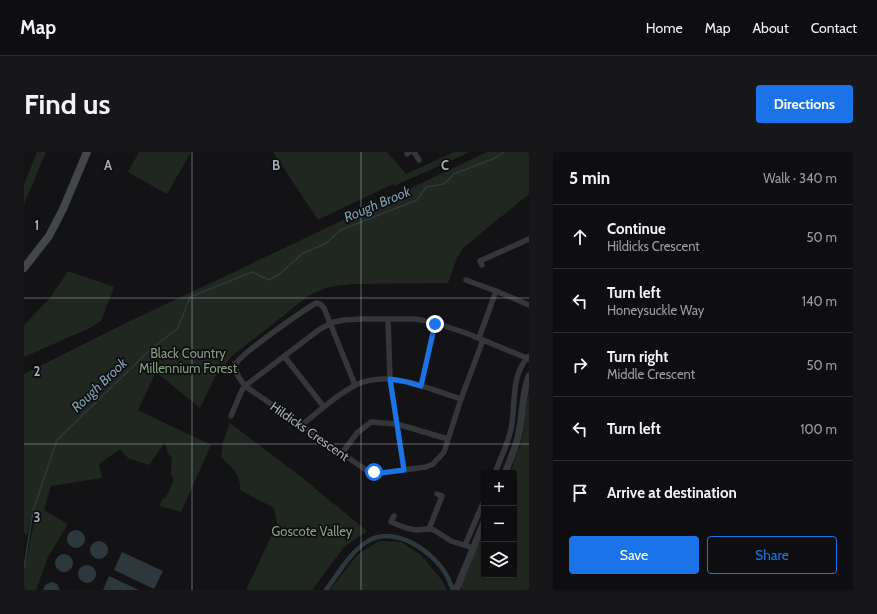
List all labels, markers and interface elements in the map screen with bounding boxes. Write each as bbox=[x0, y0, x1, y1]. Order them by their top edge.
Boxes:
text: Map bbox=[20, 16, 56, 39]
text: Home bbox=[646, 19, 683, 37]
text: Map bbox=[705, 19, 730, 37]
text: About bbox=[752, 19, 789, 37]
text: Contact bbox=[811, 19, 857, 37]
button: Directions bbox=[756, 85, 853, 123]
text: Find us bbox=[24, 87, 110, 121]
text: A bbox=[104, 157, 113, 173]
text: B bbox=[272, 157, 280, 173]
text: C bbox=[441, 157, 449, 173]
text: 5 min bbox=[569, 168, 610, 188]
text: Walk · 340 m bbox=[763, 170, 837, 186]
water label: Rough Brook bbox=[341, 182, 414, 226]
text: 1 bbox=[35, 217, 39, 233]
text: Continue bbox=[607, 220, 666, 238]
icon: ahead bbox=[569, 226, 591, 248]
text: 50 m bbox=[807, 229, 837, 245]
text: Hildicks Crescent bbox=[607, 238, 700, 254]
text: Turn left bbox=[607, 284, 661, 302]
icon: left bbox=[569, 290, 591, 312]
text: 140 m bbox=[802, 293, 837, 309]
text: Honeysuckle Way bbox=[607, 302, 704, 318]
route end bbox=[426, 315, 444, 333]
park label: Black Country Millennium Forest bbox=[139, 345, 238, 376]
text: Turn right bbox=[607, 348, 668, 366]
water label: Rough Brook bbox=[67, 353, 131, 416]
icon: right bbox=[569, 354, 591, 376]
text: 50 m bbox=[807, 357, 837, 373]
text: 2 bbox=[34, 363, 41, 379]
text: Middle Crescent bbox=[607, 366, 695, 382]
street label: Hildicks Crescent bbox=[267, 398, 353, 465]
icon: left bbox=[569, 418, 591, 440]
text: Turn left bbox=[607, 420, 661, 438]
text: 100 m bbox=[800, 421, 837, 437]
route start bbox=[365, 463, 383, 481]
map controls bbox=[481, 470, 517, 578]
button: + bbox=[481, 470, 517, 506]
icon: arrive bbox=[569, 482, 591, 504]
text: Arrive at destination bbox=[607, 484, 737, 502]
button: − bbox=[481, 506, 517, 542]
text: 3 bbox=[33, 509, 41, 525]
park label: Goscote Valley bbox=[272, 523, 353, 539]
button: Save bbox=[569, 536, 699, 574]
button: Share bbox=[707, 536, 837, 574]
button: layers bbox=[481, 542, 517, 578]

